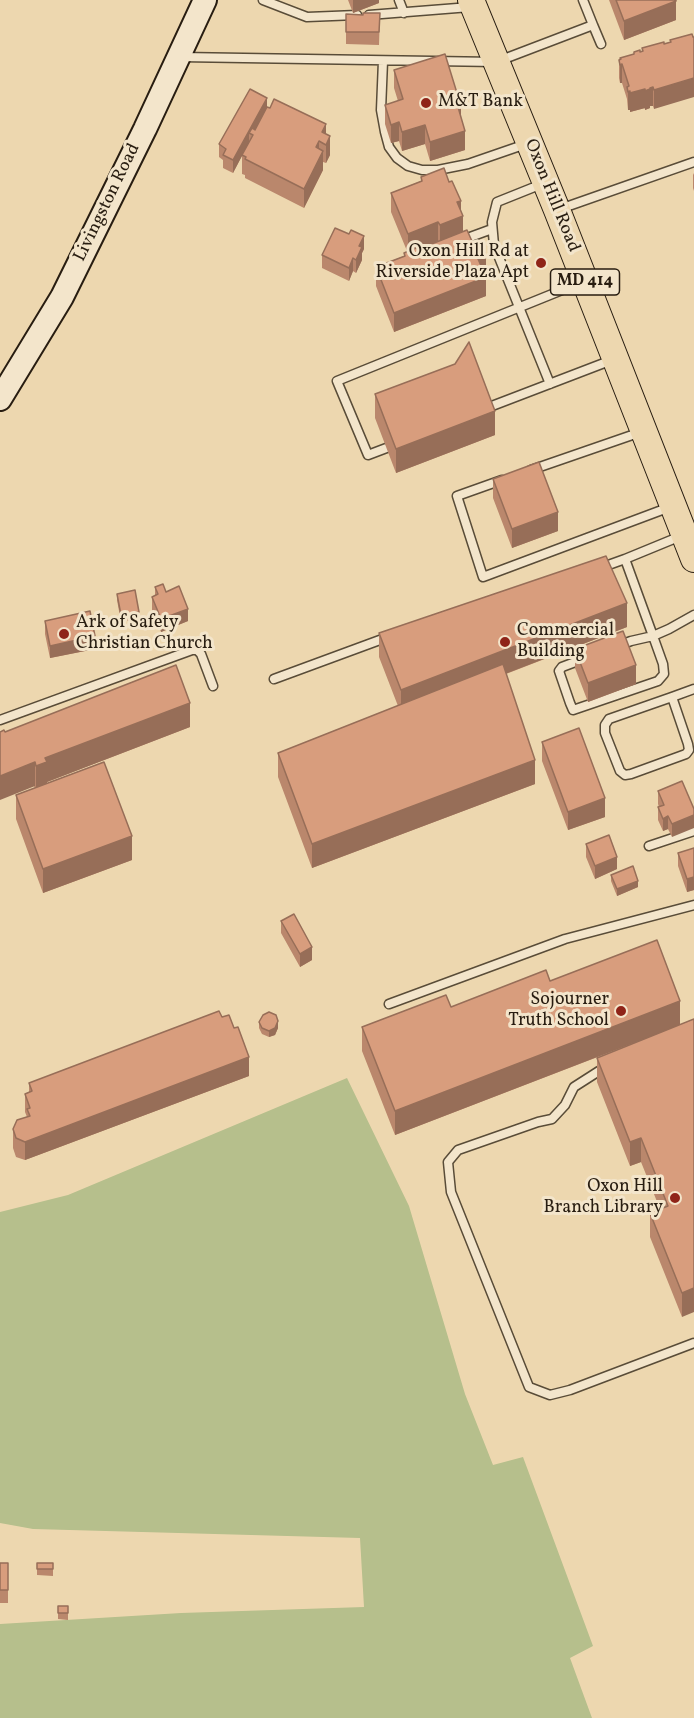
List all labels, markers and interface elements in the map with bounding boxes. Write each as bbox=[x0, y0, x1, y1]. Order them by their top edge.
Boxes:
place label: M&T Bank bbox=[438, 92, 523, 114]
marker: M&T Bank bbox=[419, 96, 433, 110]
street label: Oxon Hill Road bbox=[518, 136, 584, 256]
street label: Livingston Road bbox=[70, 140, 146, 266]
place label: Oxon Hill Rd at Riverside Plaza Apt bbox=[375, 242, 529, 284]
marker: Oxon Hill Rd at Riverside Plaza Apt bbox=[534, 256, 548, 270]
road number: MD 414 bbox=[550, 269, 620, 295]
place label: Ark of Safety Christian Church bbox=[76, 613, 213, 656]
place label: Commercial Building bbox=[517, 621, 614, 664]
marker: Ark of Safety Christian Church bbox=[57, 627, 71, 641]
marker: Commercial Building bbox=[498, 635, 512, 649]
place label: Sojourner Truth School bbox=[508, 990, 609, 1032]
marker: Sojourner Truth School bbox=[614, 1004, 628, 1018]
place label: Oxon Hill Branch Library bbox=[543, 1177, 663, 1220]
marker: Oxon Hill Branch Library bbox=[668, 1191, 682, 1205]

